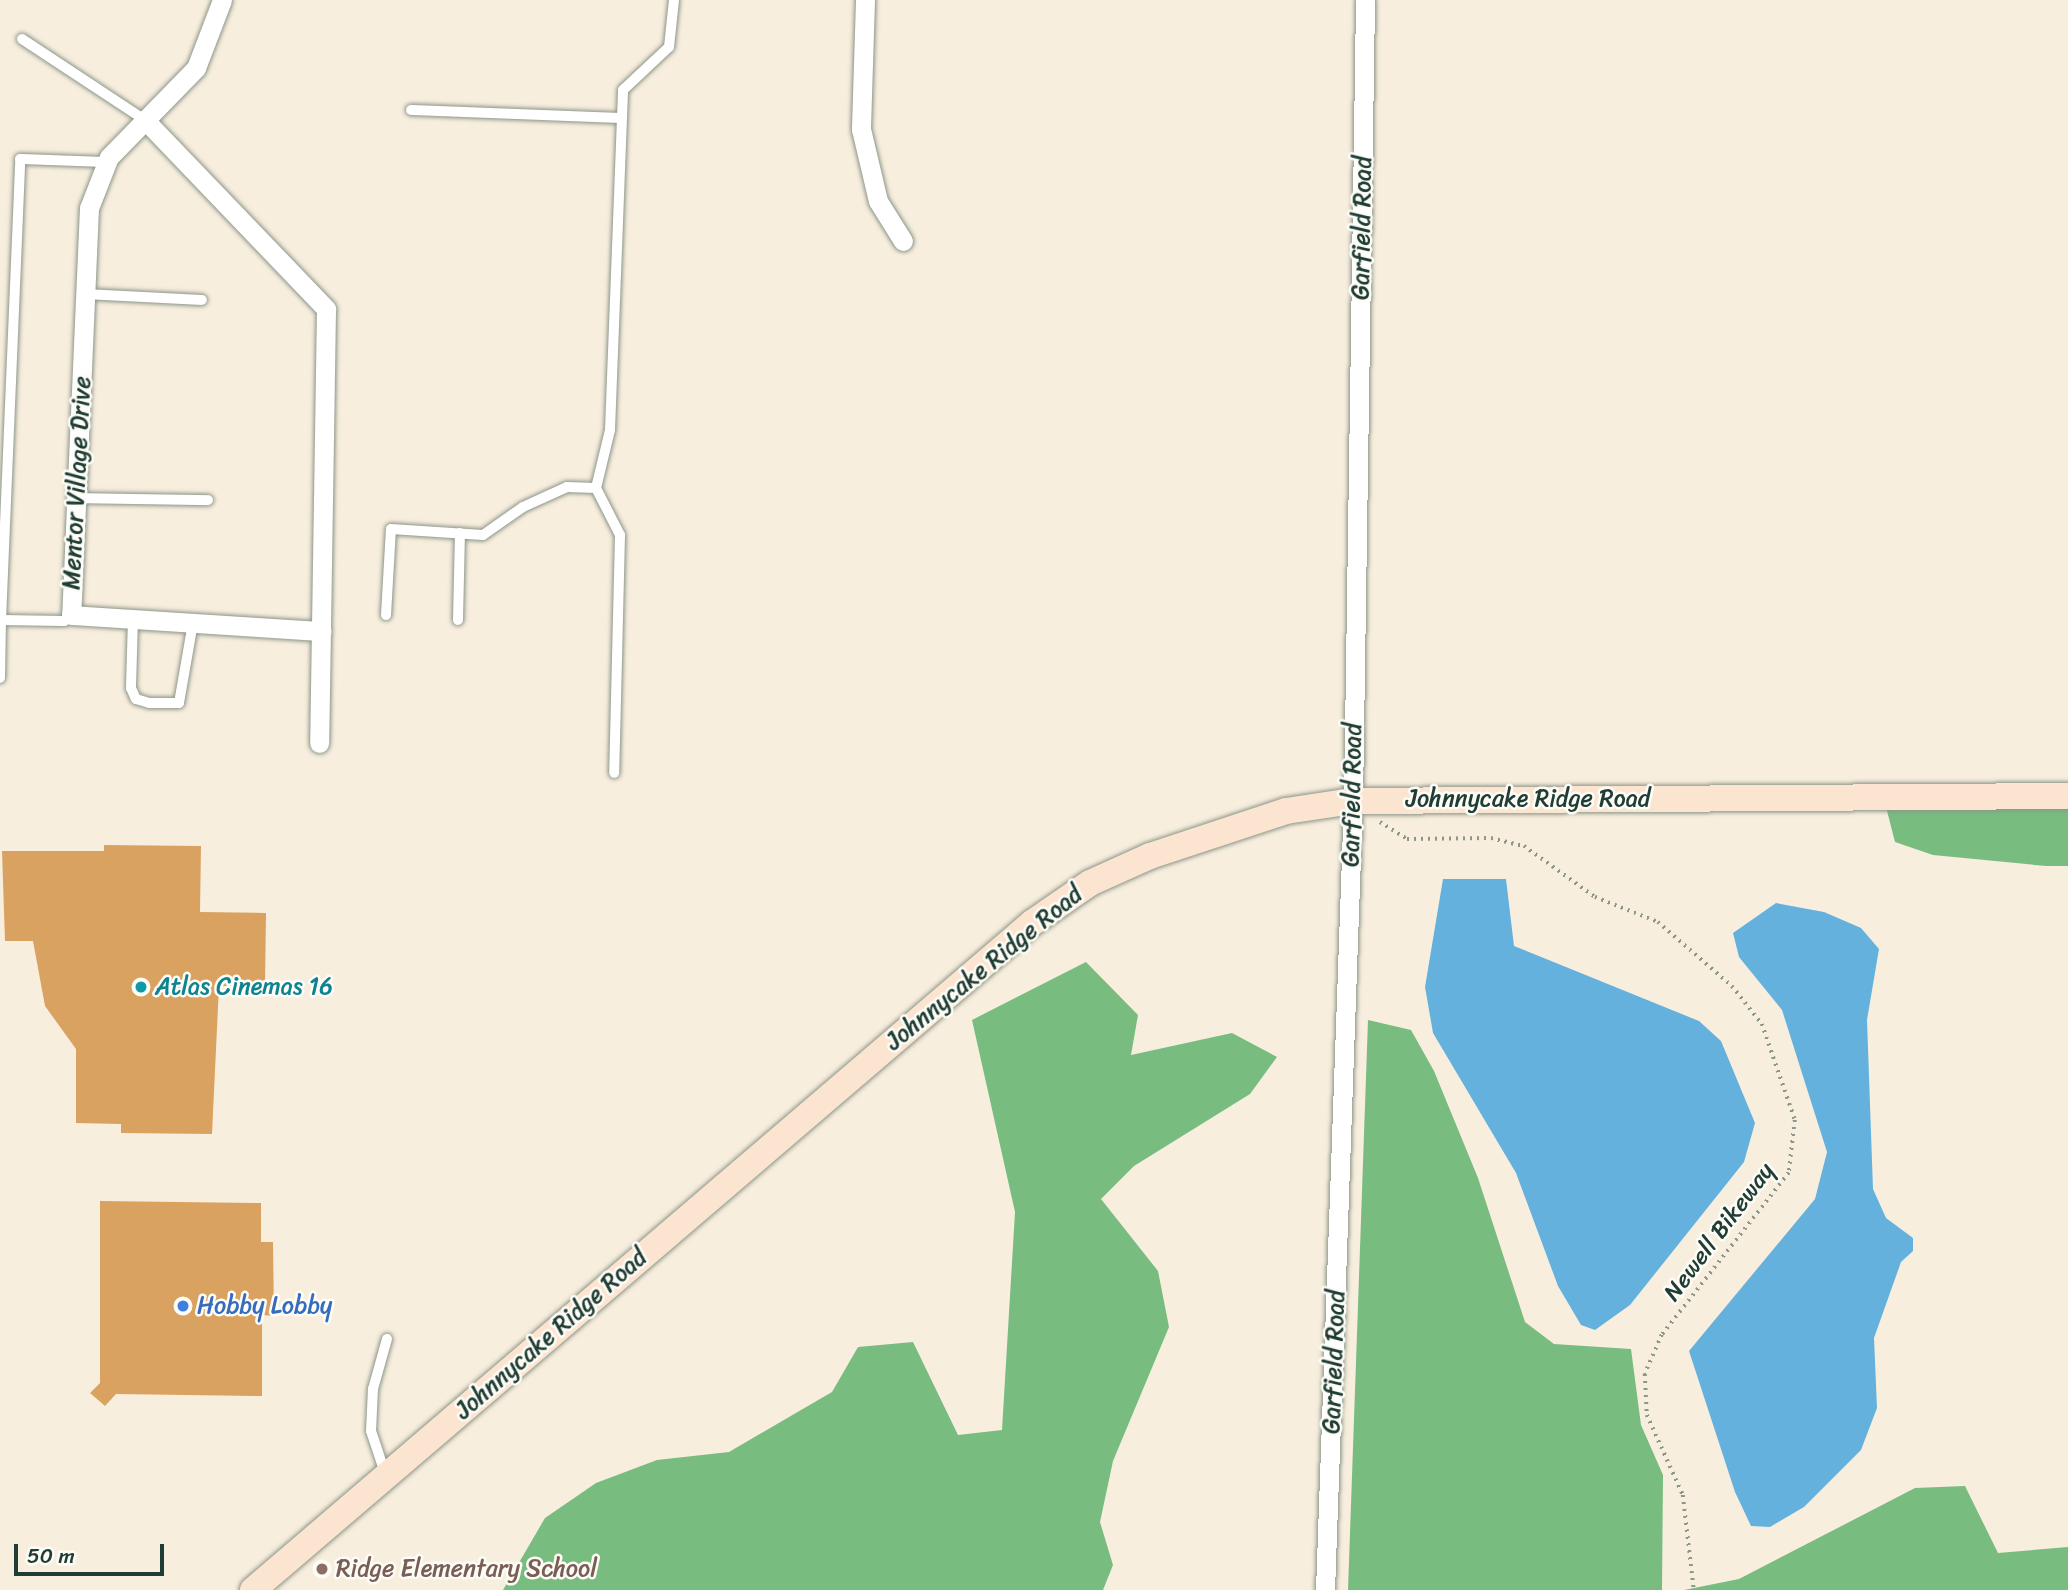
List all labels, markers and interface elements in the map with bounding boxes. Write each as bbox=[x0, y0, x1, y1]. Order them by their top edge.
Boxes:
street label: Garfield Road bbox=[1346, 156, 1378, 300]
street label: Mentor Village Drive bbox=[57, 375, 97, 591]
street label: Garfield Road bbox=[1336, 723, 1368, 867]
street label: Johnnycake Ridge Road bbox=[1405, 785, 1651, 813]
street label: Johnnycake Ridge Road bbox=[880, 880, 1088, 1056]
place label: Atlas Cinemas 16 bbox=[155, 973, 334, 1001]
marker: Atlas Cinemas 16 bbox=[133, 979, 149, 995]
street label: Newell Bikeway bbox=[1658, 1157, 1780, 1307]
street label: Johnnycake Ridge Road bbox=[449, 1243, 653, 1425]
street label: Garfield Road bbox=[1317, 1289, 1351, 1435]
place label: Hobby Lobby bbox=[197, 1292, 332, 1320]
marker: Hobby Lobby bbox=[175, 1298, 191, 1314]
scale bar bbox=[18, 1530, 168, 1574]
text: 50 m bbox=[27, 1537, 75, 1575]
place label: Ridge Elementary School bbox=[336, 1555, 599, 1583]
marker: Ridge Elementary School bbox=[314, 1561, 330, 1577]

